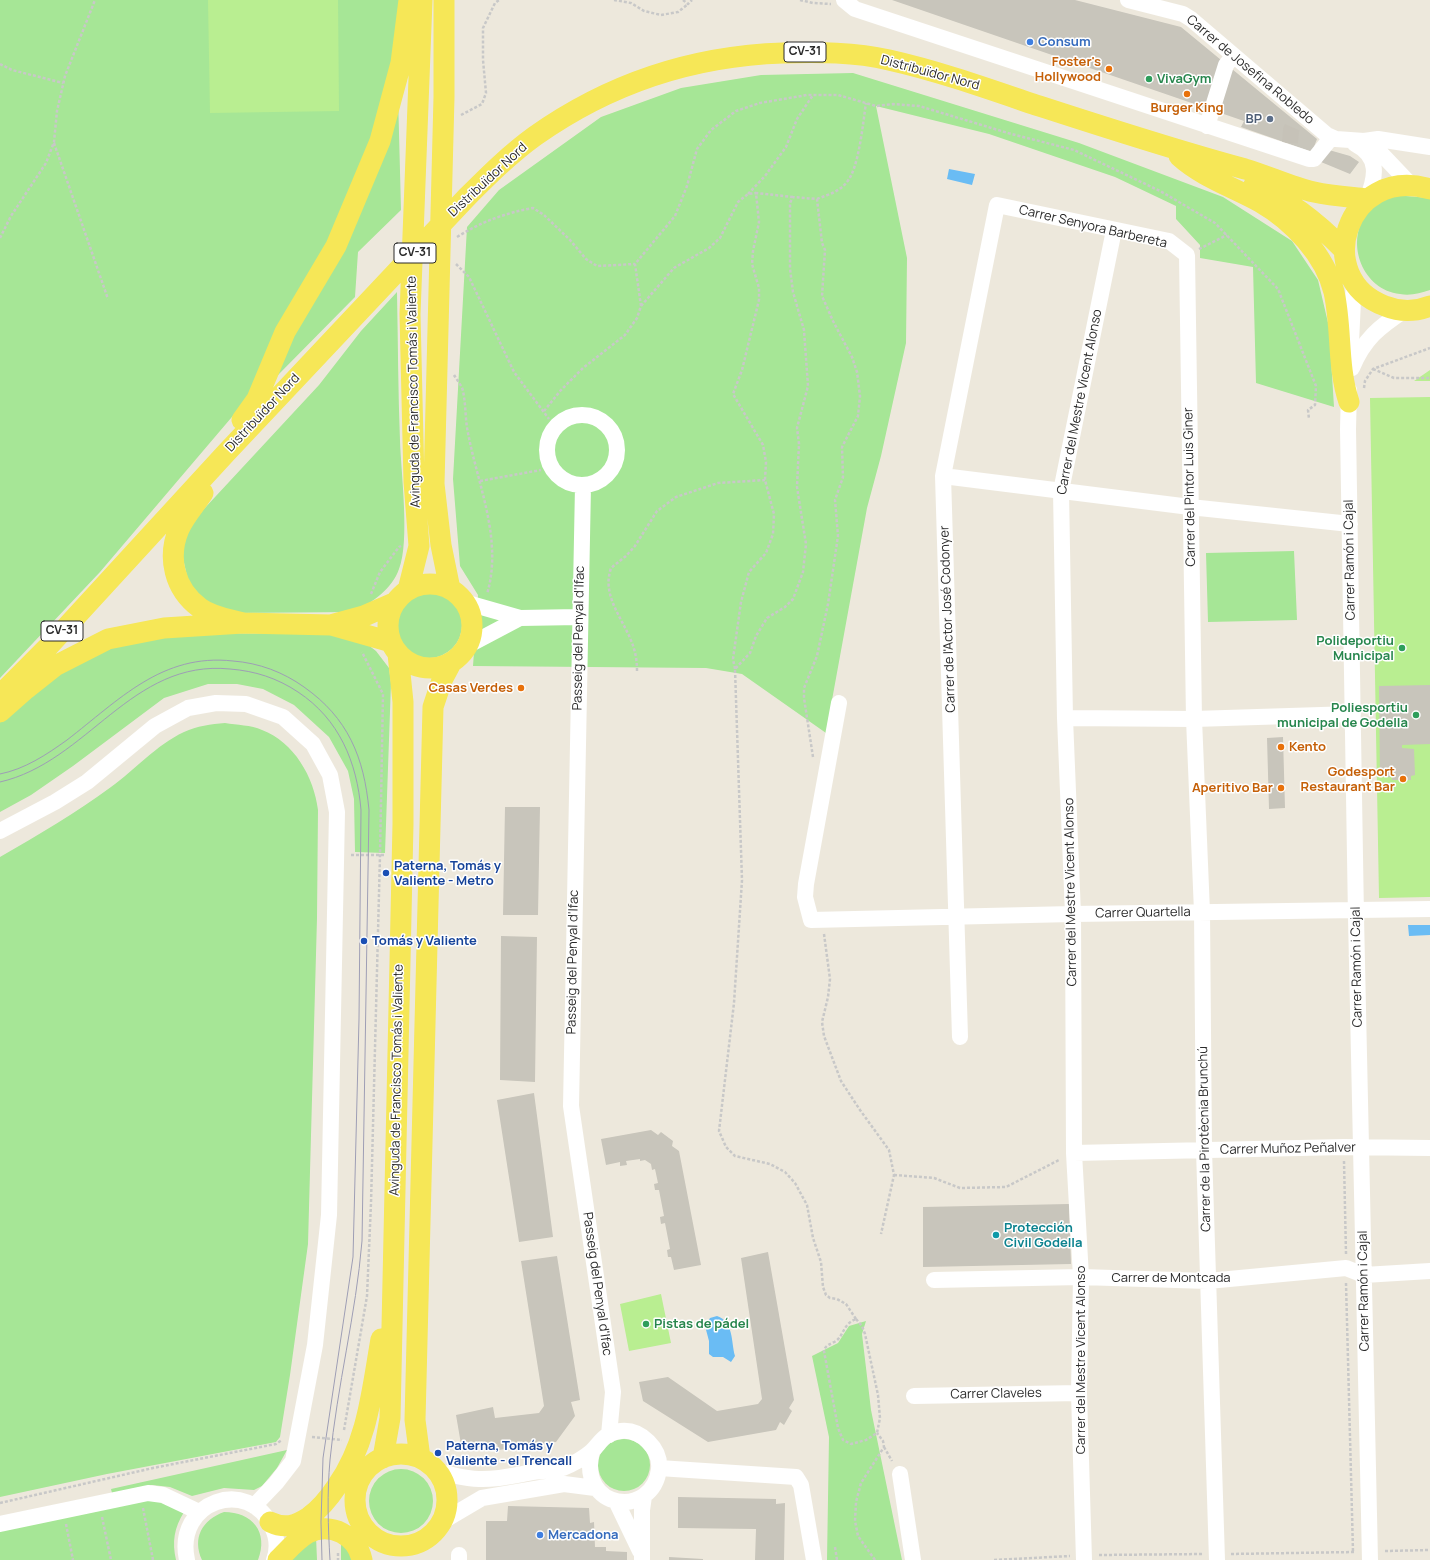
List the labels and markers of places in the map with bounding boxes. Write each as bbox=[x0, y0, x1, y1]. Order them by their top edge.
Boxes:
place label: Consum bbox=[1038, 34, 1091, 50]
marker: Consum bbox=[1025, 37, 1035, 47]
place label: Foster's Hollywood bbox=[1035, 54, 1101, 85]
marker: Foster's Hollywood bbox=[1104, 64, 1114, 74]
place label: VivaGym bbox=[1157, 71, 1211, 87]
marker: VivaGym bbox=[1144, 74, 1154, 84]
marker: Burger King bbox=[1182, 89, 1192, 99]
place label: Burger King bbox=[1150, 100, 1224, 116]
place label: BP bbox=[1245, 111, 1262, 127]
marker: BP bbox=[1265, 114, 1275, 124]
place label: Polideportiu Municipal bbox=[1316, 633, 1394, 664]
marker: Polideportiu Municipal bbox=[1397, 643, 1407, 653]
place label: Casas Verdes bbox=[428, 680, 513, 696]
marker: Casas Verdes bbox=[516, 683, 526, 693]
place label: Poliesportiu municipal de Godella bbox=[1277, 700, 1408, 731]
marker: Poliesportiu municipal de Godella bbox=[1411, 710, 1421, 720]
place label: Kento bbox=[1289, 739, 1326, 755]
marker: Kento bbox=[1276, 742, 1286, 752]
place label: Godesport Restaurant Bar bbox=[1301, 764, 1395, 795]
marker: Godesport Restaurant Bar bbox=[1398, 774, 1408, 784]
place label: Aperitivo Bar bbox=[1192, 780, 1273, 796]
marker: Aperitivo Bar bbox=[1276, 783, 1286, 793]
place label: Paterna, Tomás y Valiente - Metro bbox=[394, 858, 501, 889]
marker: Paterna, Tomás y Valiente - Metro bbox=[381, 868, 391, 878]
place label: Tomás y Valiente bbox=[372, 933, 477, 949]
marker: Tomás y Valiente bbox=[359, 936, 369, 946]
place label: Protección Civil Godella bbox=[1004, 1220, 1083, 1251]
marker: Protección Civil Godella bbox=[991, 1230, 1001, 1240]
place label: Pistas de pádel bbox=[654, 1316, 749, 1332]
marker: Pistas de pádel bbox=[641, 1319, 651, 1329]
place label: Paterna, Tomás y Valiente - el Trencall bbox=[446, 1438, 572, 1469]
marker: Paterna, Tomás y Valiente - el Trencall bbox=[433, 1448, 443, 1458]
place label: Mercadona bbox=[548, 1527, 619, 1543]
marker: Mercadona bbox=[535, 1530, 545, 1540]

